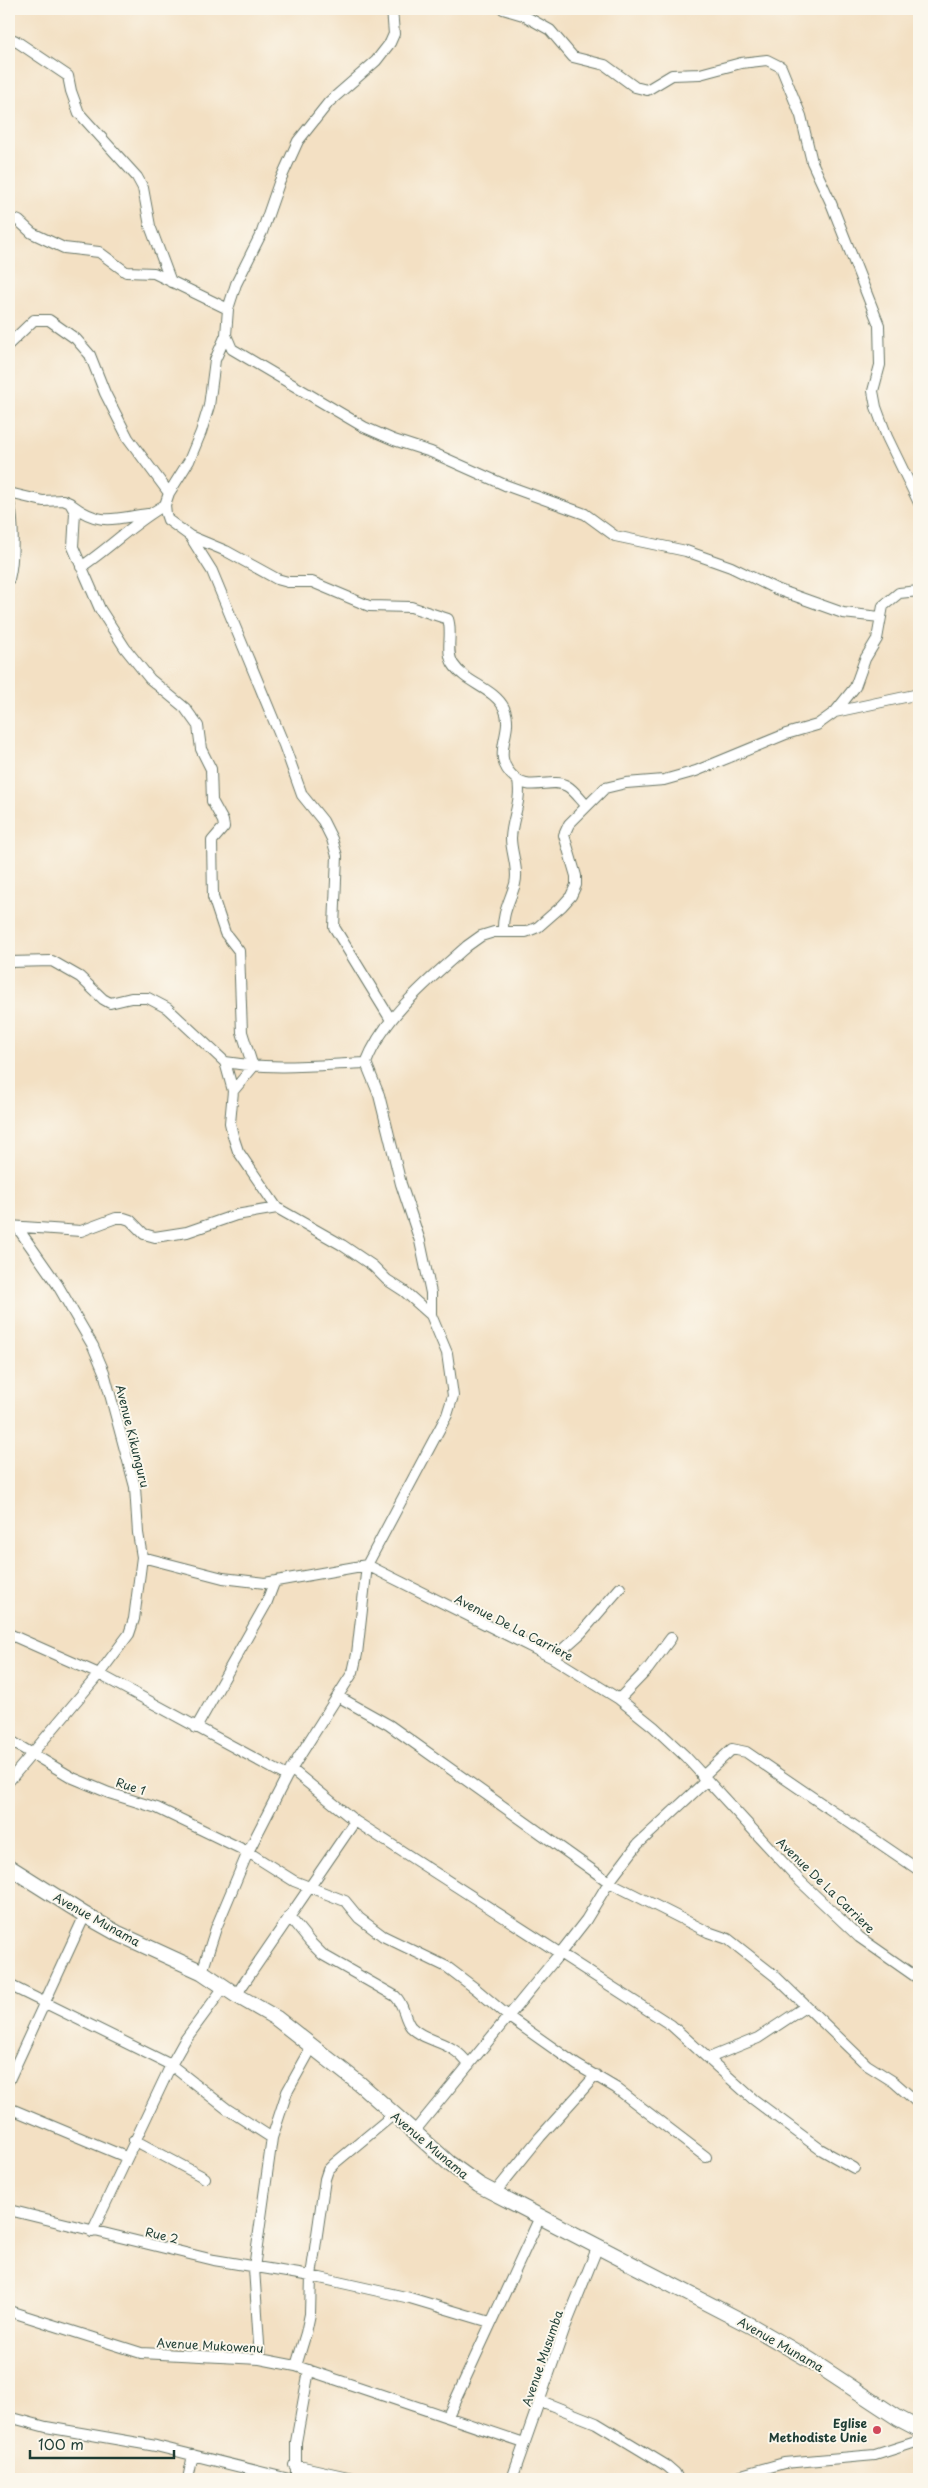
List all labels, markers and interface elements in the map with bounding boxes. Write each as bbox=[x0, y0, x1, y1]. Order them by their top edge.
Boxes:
street label: Avenue Kikunguru bbox=[112, 1383, 154, 1489]
street label: Avenue De La Carriere bbox=[452, 1589, 577, 1665]
street label: Rue 1 bbox=[114, 1773, 148, 1799]
street label: Avenue De La Carriere bbox=[773, 1833, 880, 1937]
street label: Avenue Munama bbox=[50, 1888, 144, 1951]
street label: Avenue Munama bbox=[387, 2107, 473, 2183]
street label: Rue 2 bbox=[144, 2222, 180, 2248]
street label: Avenue Musumba bbox=[517, 2307, 567, 2409]
street label: Avenue Munama bbox=[735, 2312, 828, 2376]
street label: Avenue Mukowenu bbox=[156, 2333, 264, 2357]
place label: Eglise Methodiste Unie bbox=[769, 2414, 867, 2446]
marker: Eglise Methodiste Unie bbox=[871, 2424, 883, 2436]
scale bar bbox=[30, 2428, 174, 2460]
text: 100 m bbox=[38, 2432, 84, 2455]

